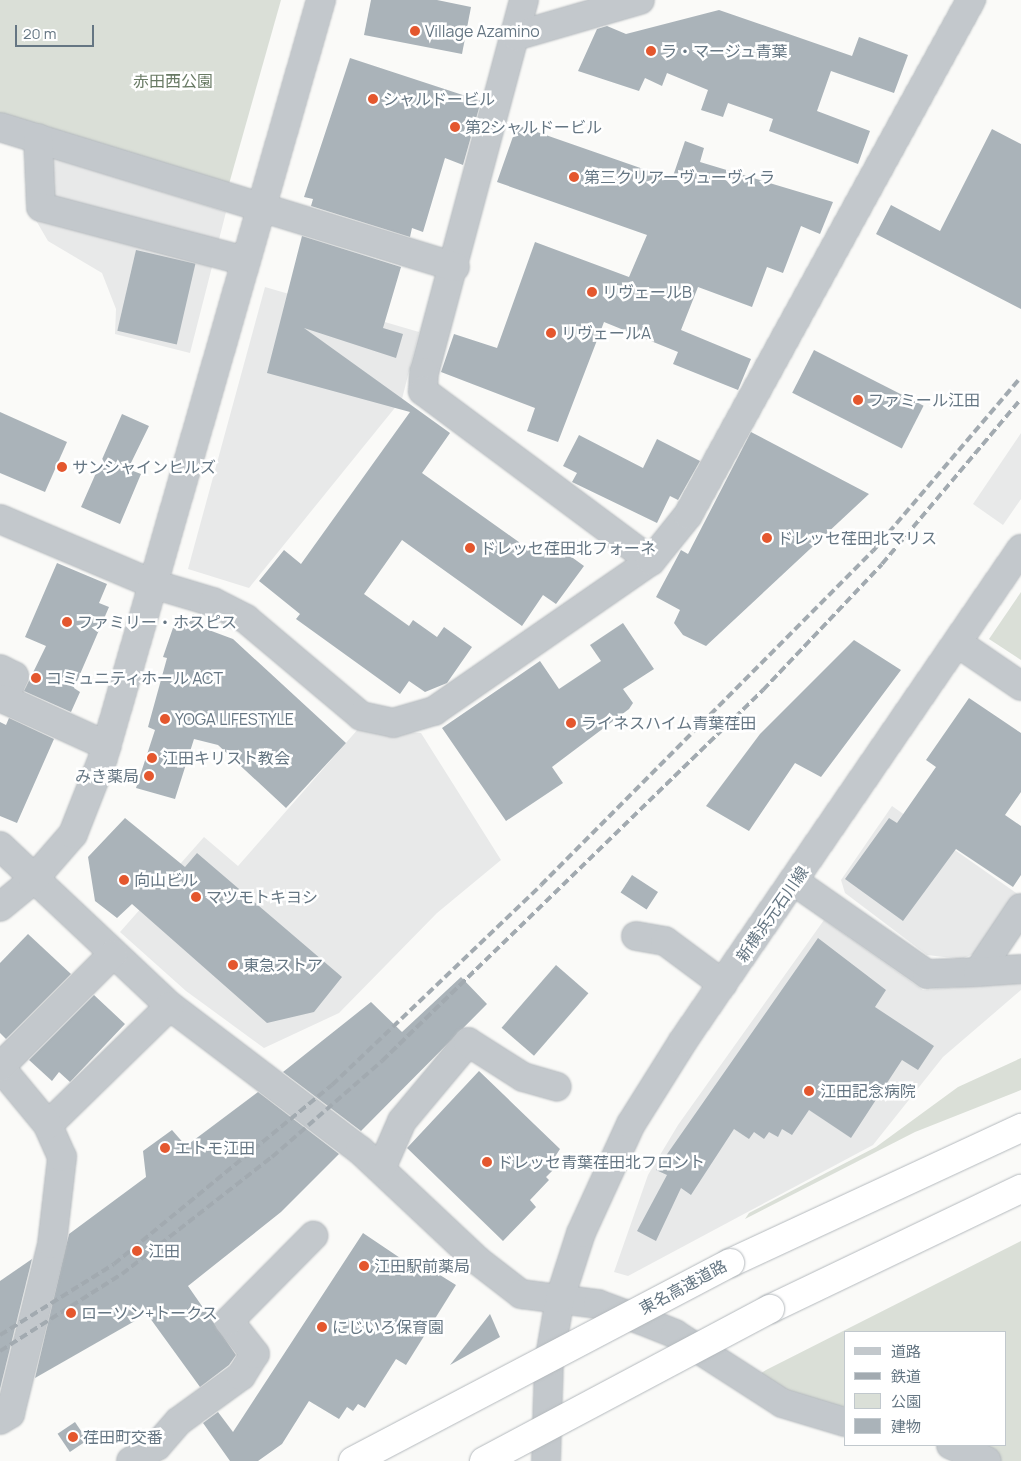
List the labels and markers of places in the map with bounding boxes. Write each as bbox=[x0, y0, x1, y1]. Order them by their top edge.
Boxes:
place label: Village Azamino bbox=[425, 21, 540, 41]
marker: Village Azamino bbox=[409, 25, 421, 37]
place label: ラ・マージュ青葉 bbox=[661, 41, 789, 61]
marker: ラ・マージュ青葉 bbox=[645, 45, 657, 57]
place label: シャルドービル bbox=[383, 89, 495, 109]
marker: シャルドービル bbox=[367, 93, 379, 105]
place label: 第2シャルドービル bbox=[465, 117, 602, 137]
marker: 第2シャルドービル bbox=[449, 121, 461, 133]
place label: 第三クリアーヴューヴィラ bbox=[584, 167, 775, 187]
marker: 第三クリアーヴューヴィラ bbox=[568, 171, 580, 183]
place label: リヴェールB bbox=[602, 282, 692, 302]
marker: リヴェールB bbox=[586, 286, 598, 298]
place label: リヴェールA bbox=[561, 323, 651, 343]
marker: リヴェールA bbox=[545, 327, 557, 339]
place label: ファミール江田 bbox=[868, 390, 980, 410]
marker: ファミール江田 bbox=[852, 394, 864, 406]
place label: サンシャインヒルズ bbox=[72, 457, 216, 477]
marker: サンシャインヒルズ bbox=[56, 461, 68, 473]
place label: ドレッセ荏田北マリス bbox=[777, 528, 937, 548]
marker: ドレッセ荏田北マリス bbox=[761, 532, 773, 544]
place label: ドレッセ荏田北フォーネ bbox=[480, 538, 656, 558]
marker: ドレッセ荏田北フォーネ bbox=[464, 542, 476, 554]
place label: ファミリー・ホスピス bbox=[77, 612, 237, 632]
marker: ファミリー・ホスピス bbox=[61, 616, 73, 628]
place label: コミュニティホール ACT bbox=[46, 668, 224, 688]
marker: コミュニティホール ACT bbox=[30, 672, 42, 684]
place label: YOGA LIFESTYLE bbox=[175, 709, 294, 729]
marker: YOGA LIFESTYLE bbox=[159, 713, 171, 725]
place label: ライネスハイム青葉荏田 bbox=[581, 713, 757, 733]
marker: ライネスハイム青葉荏田 bbox=[565, 717, 577, 729]
place label: 江田キリスト教会 bbox=[162, 748, 290, 768]
marker: 江田キリスト教会 bbox=[146, 752, 158, 764]
place label: みき薬局 bbox=[75, 766, 139, 786]
marker: みき薬局 bbox=[143, 770, 155, 782]
place label: 向山ビル bbox=[134, 870, 198, 890]
marker: 向山ビル bbox=[118, 874, 130, 886]
place label: マツモトキヨシ bbox=[206, 887, 318, 907]
marker: マツモトキヨシ bbox=[190, 891, 202, 903]
place label: 東急ストア bbox=[243, 955, 323, 975]
marker: 東急ストア bbox=[227, 959, 239, 971]
place label: 江田記念病院 bbox=[820, 1081, 916, 1101]
marker: 江田記念病院 bbox=[802, 1084, 816, 1098]
place label: エトモ江田 bbox=[175, 1138, 255, 1158]
marker: エトモ江田 bbox=[159, 1142, 171, 1154]
place label: ドレッセ青葉荏田北フロント bbox=[497, 1152, 705, 1172]
marker: ドレッセ青葉荏田北フロント bbox=[481, 1156, 493, 1168]
place label: 江田 bbox=[148, 1241, 180, 1261]
marker: 江田 bbox=[130, 1244, 144, 1258]
place label: 江田駅前薬局 bbox=[374, 1256, 470, 1276]
marker: 江田駅前薬局 bbox=[358, 1260, 370, 1272]
place label: ローソン+トークス bbox=[81, 1303, 218, 1323]
marker: ローソン+トークス bbox=[65, 1307, 77, 1319]
place label: にじいろ保育園 bbox=[332, 1317, 444, 1337]
marker: にじいろ保育園 bbox=[316, 1321, 328, 1333]
place label: 荏田町交番 bbox=[83, 1427, 163, 1447]
marker: 荏田町交番 bbox=[67, 1431, 79, 1443]

